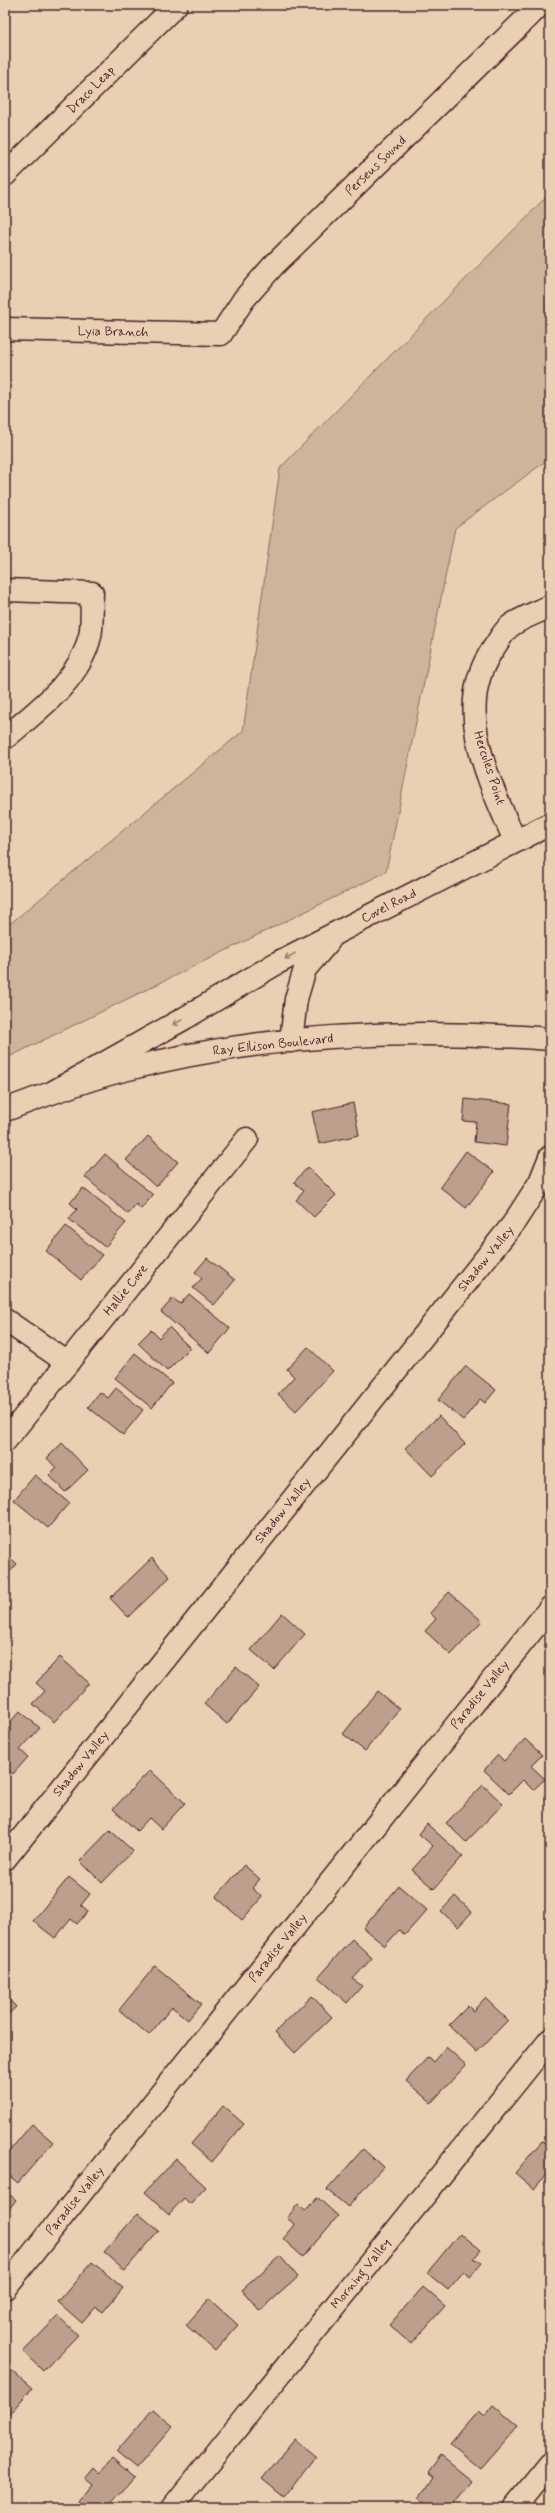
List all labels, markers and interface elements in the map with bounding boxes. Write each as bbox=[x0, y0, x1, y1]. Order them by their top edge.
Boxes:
street label: Draco Leap bbox=[63, 62, 119, 118]
street label: Perseus Sound bbox=[342, 132, 410, 200]
street label: Lyia Branch bbox=[77, 323, 149, 341]
street label: Hercules Point bbox=[469, 729, 509, 807]
street label: Covel Road bbox=[359, 885, 419, 927]
one-way arrow bbox=[284, 953, 296, 961]
one-way arrow bbox=[172, 1019, 184, 1027]
street label: Ray Ellison Boulevard bbox=[212, 1030, 334, 1060]
street label: Shadow Valley bbox=[454, 1222, 518, 1296]
street label: Hallie Cove bbox=[100, 1261, 152, 1319]
street label: Shadow Valley bbox=[251, 1474, 315, 1548]
street label: Paradise Valley bbox=[447, 1657, 513, 1733]
street label: Shadow Valley bbox=[49, 1727, 113, 1801]
street label: Paradise Valley bbox=[245, 1910, 311, 1986]
street label: Paradise Valley bbox=[42, 2163, 108, 2239]
street label: Morning Valley bbox=[327, 2235, 396, 2314]

